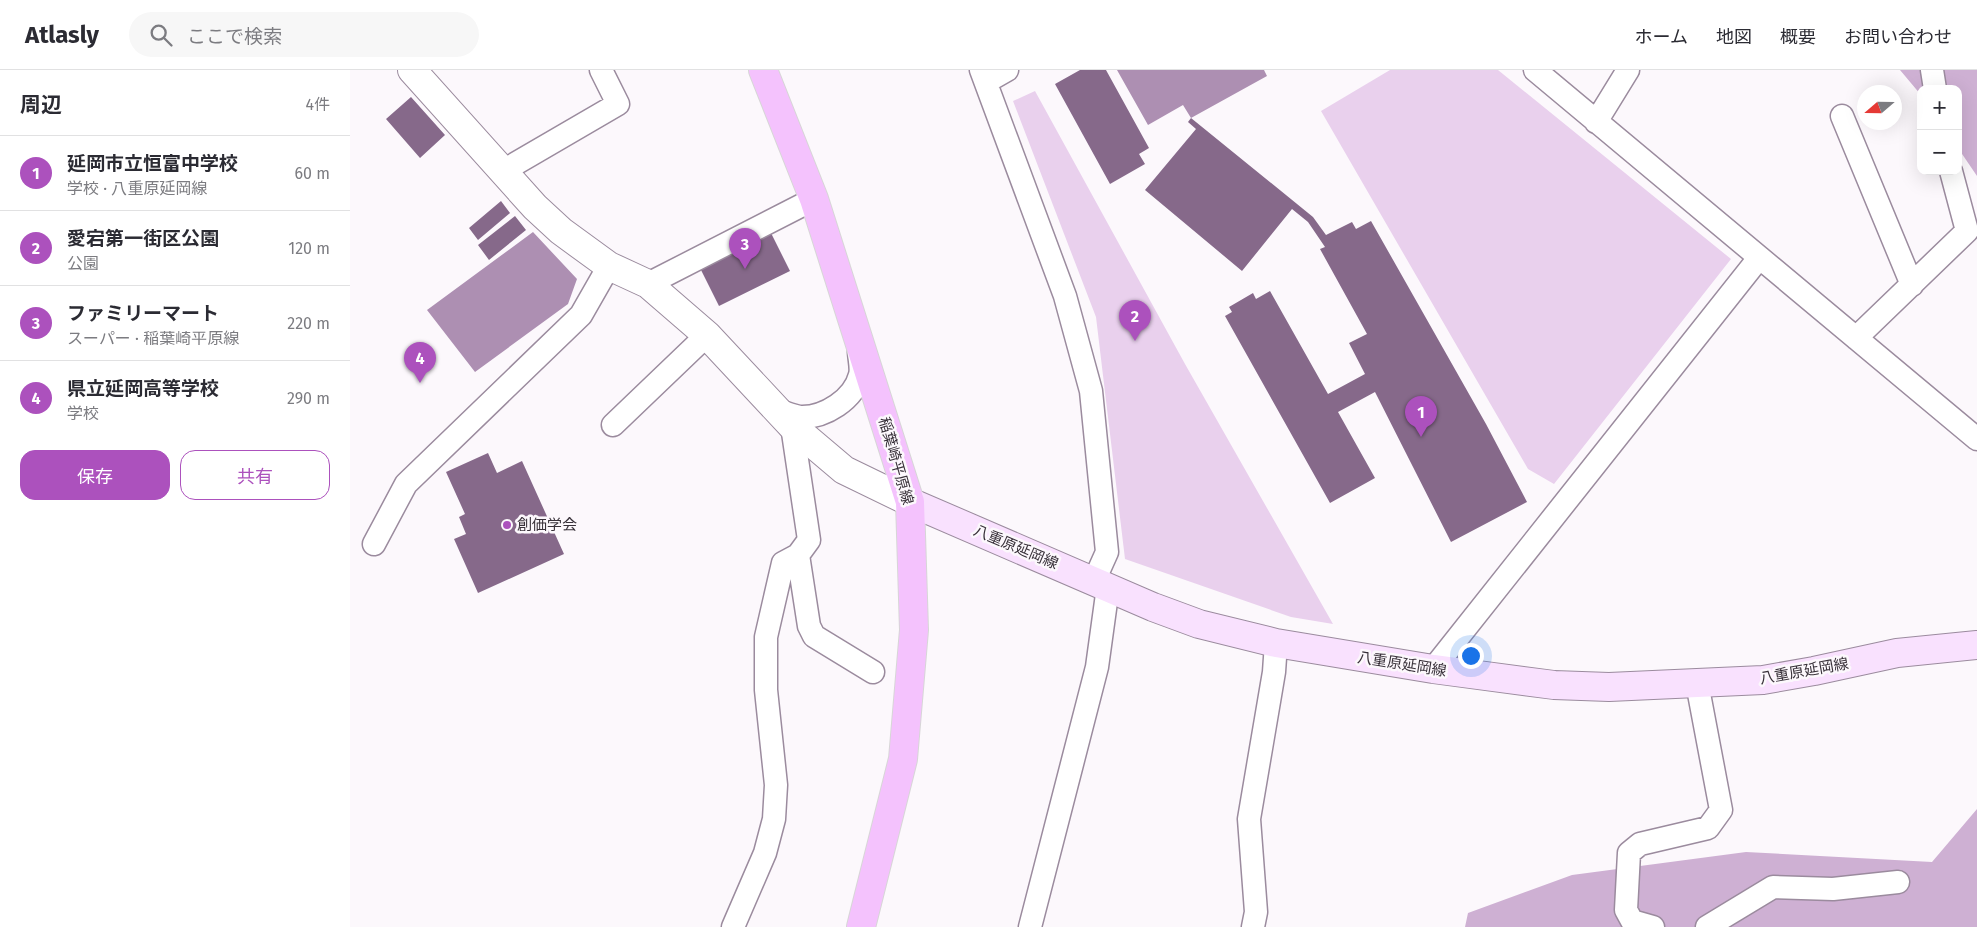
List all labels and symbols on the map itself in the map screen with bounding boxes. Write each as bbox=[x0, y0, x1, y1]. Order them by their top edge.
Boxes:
north arrow bbox=[1857, 85, 1902, 130]
pin: 3 bbox=[729, 228, 761, 269]
pin: 2 bbox=[1119, 300, 1151, 341]
pin: 4 bbox=[404, 342, 436, 383]
pin: 1 bbox=[1405, 396, 1437, 437]
street label: 稲葉崎平原線 bbox=[875, 415, 917, 507]
place label: 創価学会 bbox=[517, 516, 577, 534]
marker: 創価学会 bbox=[501, 519, 513, 531]
street label: 八重原延岡線 bbox=[971, 521, 1061, 573]
your location bbox=[1458, 643, 1484, 669]
street label: 八重原延岡線 bbox=[1356, 648, 1448, 680]
street label: 八重原延岡線 bbox=[1758, 654, 1850, 688]

